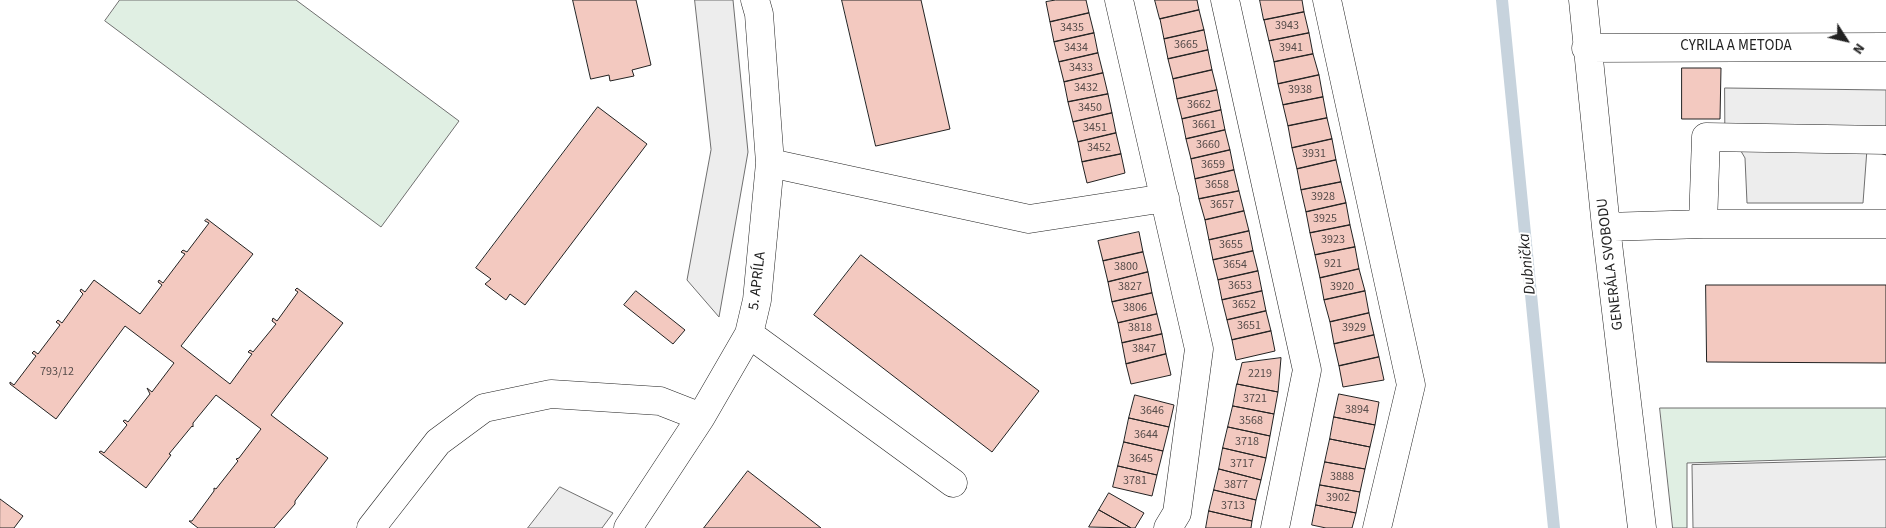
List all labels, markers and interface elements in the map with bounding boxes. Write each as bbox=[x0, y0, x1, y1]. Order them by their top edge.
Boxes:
north arrow bbox=[1821, 15, 1871, 65]
house number: 3943 bbox=[1275, 19, 1299, 33]
house number: 3435 bbox=[1060, 21, 1084, 35]
house number: 3665 bbox=[1174, 38, 1198, 52]
street label: CYRILA A METODA bbox=[1680, 38, 1792, 56]
text: N bbox=[1847, 39, 1869, 58]
house number: 3434 bbox=[1064, 41, 1088, 55]
house number: 3941 bbox=[1279, 41, 1303, 55]
house number: 3433 bbox=[1069, 61, 1093, 75]
house number: 3432 bbox=[1074, 81, 1098, 95]
house number: 3938 bbox=[1288, 83, 1312, 97]
house number: 3662 bbox=[1187, 98, 1211, 112]
house number: 3450 bbox=[1078, 101, 1102, 115]
house number: 3661 bbox=[1192, 118, 1216, 132]
house number: 3451 bbox=[1083, 121, 1107, 135]
house number: 3660 bbox=[1196, 138, 1220, 152]
house number: 3452 bbox=[1087, 141, 1111, 155]
house number: 3931 bbox=[1302, 147, 1326, 161]
house number: 3659 bbox=[1201, 158, 1225, 172]
house number: 3658 bbox=[1205, 178, 1229, 192]
house number: 3928 bbox=[1311, 190, 1335, 204]
street label: GENERÁLA SVOBODU bbox=[1594, 197, 1628, 331]
house number: 3657 bbox=[1210, 198, 1234, 212]
house number: 3925 bbox=[1313, 212, 1337, 226]
water label: Dubnička bbox=[1515, 232, 1541, 296]
house number: 3923 bbox=[1321, 233, 1345, 247]
house number: 3655 bbox=[1219, 238, 1243, 252]
street label: 5. APRÍLA bbox=[745, 251, 771, 311]
house number: 921 bbox=[1324, 257, 1342, 271]
house number: 3654 bbox=[1223, 258, 1247, 272]
house number: 3800 bbox=[1114, 260, 1138, 274]
house number: 3653 bbox=[1228, 279, 1252, 293]
house number: 3827 bbox=[1118, 280, 1142, 294]
house number: 3920 bbox=[1330, 280, 1354, 294]
house number: 3652 bbox=[1232, 298, 1256, 312]
house number: 3806 bbox=[1123, 301, 1147, 315]
house number: 3651 bbox=[1237, 319, 1261, 333]
house number: 3818 bbox=[1128, 321, 1152, 335]
house number: 3929 bbox=[1342, 321, 1366, 335]
house number: 3847 bbox=[1132, 342, 1156, 356]
house number: 793/12 bbox=[40, 365, 74, 379]
house number: 2219 bbox=[1248, 367, 1272, 381]
house number: 3721 bbox=[1243, 392, 1267, 406]
house number: 3894 bbox=[1345, 403, 1369, 417]
house number: 3646 bbox=[1140, 404, 1164, 418]
house number: 3568 bbox=[1239, 414, 1263, 428]
house number: 3644 bbox=[1134, 428, 1158, 442]
house number: 3718 bbox=[1235, 435, 1259, 449]
house number: 3645 bbox=[1129, 452, 1153, 466]
house number: 3717 bbox=[1230, 457, 1254, 471]
house number: 3888 bbox=[1330, 470, 1354, 484]
house number: 3781 bbox=[1123, 474, 1147, 488]
house number: 3877 bbox=[1224, 478, 1248, 492]
house number: 3902 bbox=[1326, 491, 1350, 505]
house number: 3713 bbox=[1221, 499, 1245, 513]

